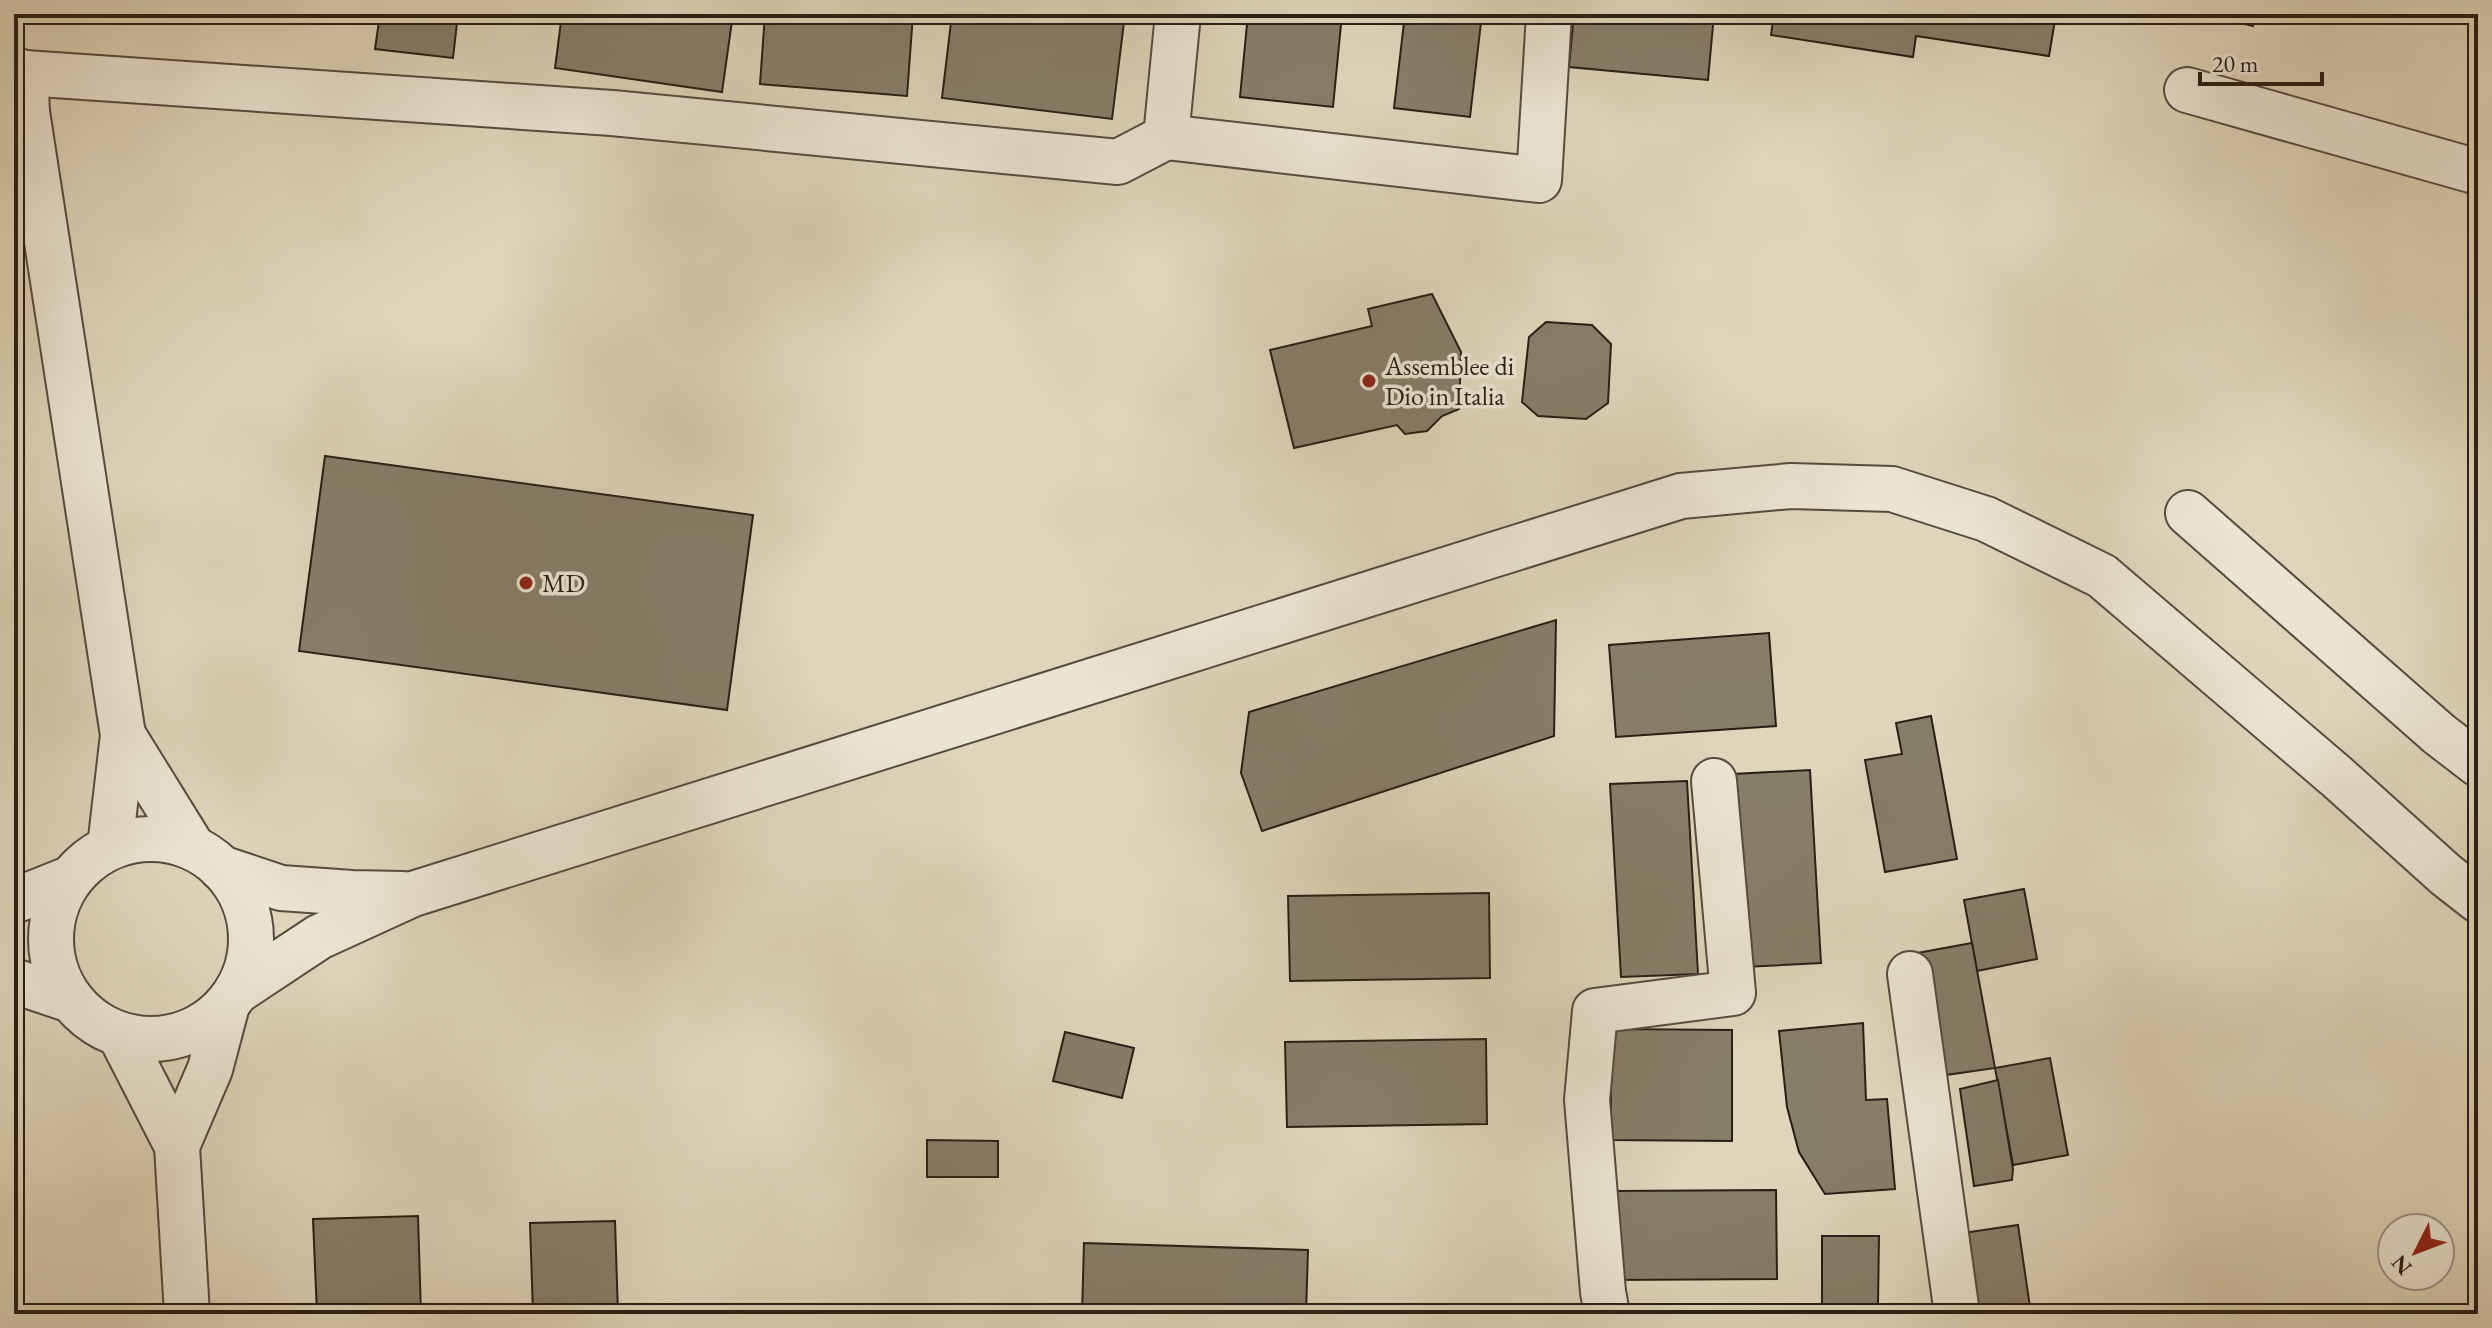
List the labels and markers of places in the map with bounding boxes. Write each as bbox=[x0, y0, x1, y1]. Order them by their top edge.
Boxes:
place label: Assemblee di Dio in Italia bbox=[1384, 349, 1514, 413]
marker: Assemblee di Dio in Italia bbox=[1360, 372, 1378, 390]
place label: MD bbox=[542, 566, 585, 600]
marker: MD bbox=[517, 574, 535, 592]

